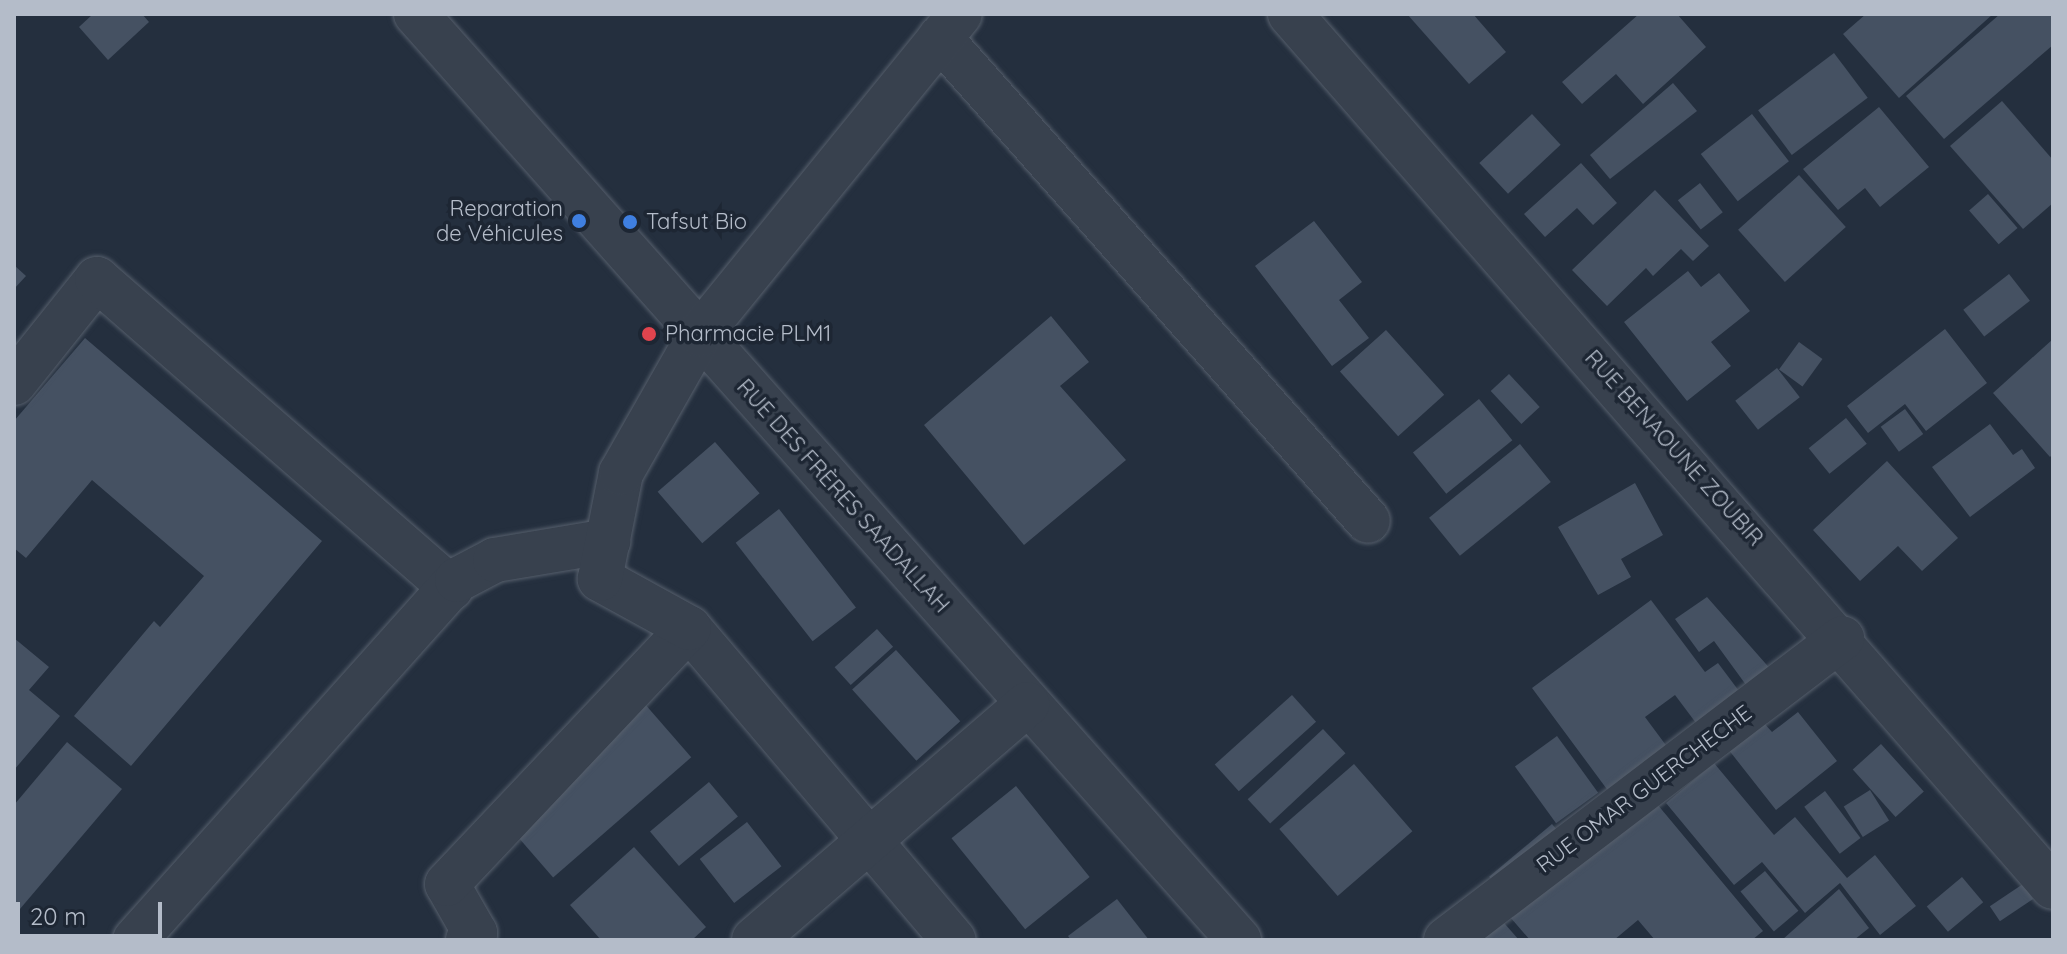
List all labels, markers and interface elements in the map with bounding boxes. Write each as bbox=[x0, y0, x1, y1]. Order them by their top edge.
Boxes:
place label: Reparation de Véhicules bbox=[436, 195, 563, 246]
place label: Tafsut Bio bbox=[646, 209, 747, 235]
marker: Reparation de Véhicules bbox=[570, 212, 588, 230]
marker: Tafsut Bio bbox=[621, 213, 639, 231]
place label: Pharmacie PLM1 bbox=[665, 321, 831, 347]
marker: Pharmacie PLM1 bbox=[640, 325, 658, 343]
street label: RUE BENAOUNE ZOUBIR bbox=[1579, 345, 1769, 551]
street label: RUE DES FRÈRES SAADALLAH bbox=[731, 374, 955, 618]
street label: RUE OMAR GUERCHECHE bbox=[1531, 700, 1757, 878]
scale bar bbox=[20, 886, 166, 936]
text: 20 m bbox=[30, 901, 86, 931]

